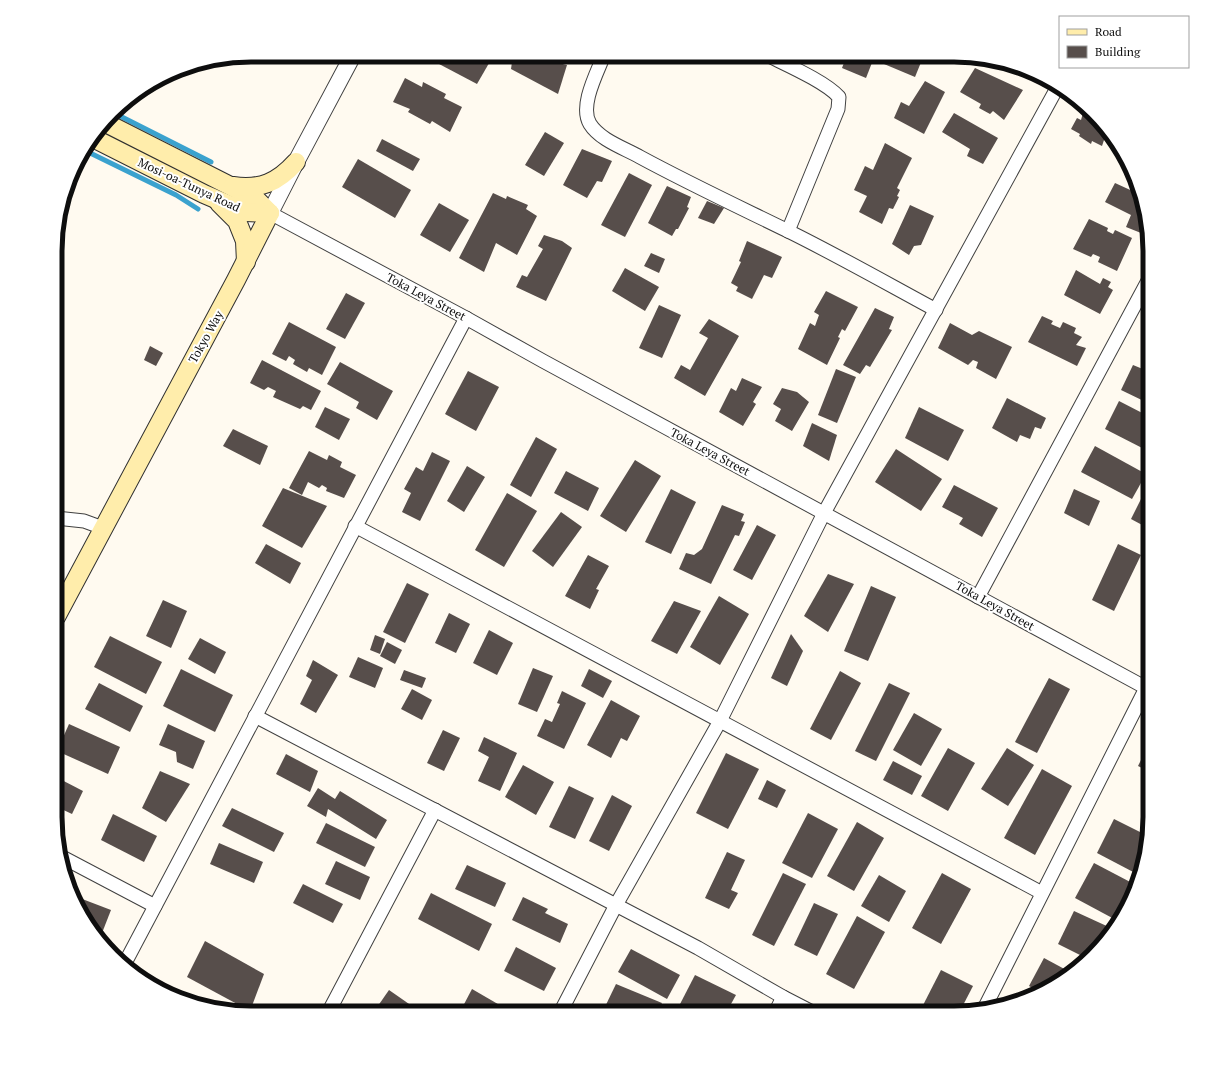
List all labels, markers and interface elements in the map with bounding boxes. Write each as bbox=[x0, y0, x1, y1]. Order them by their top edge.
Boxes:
legend bbox=[1059, 16, 1189, 68]
text: Road bbox=[1095, 24, 1122, 39]
text: Building bbox=[1095, 44, 1141, 59]
street label: Mosi-oa-Tunya Road bbox=[136, 154, 243, 215]
street label: Toka Leya Street bbox=[384, 269, 469, 324]
street label: Tokyo Way bbox=[185, 307, 227, 366]
street label: Toka Leya Street bbox=[668, 424, 753, 479]
street label: Toka Leya Street bbox=[953, 578, 1038, 634]

